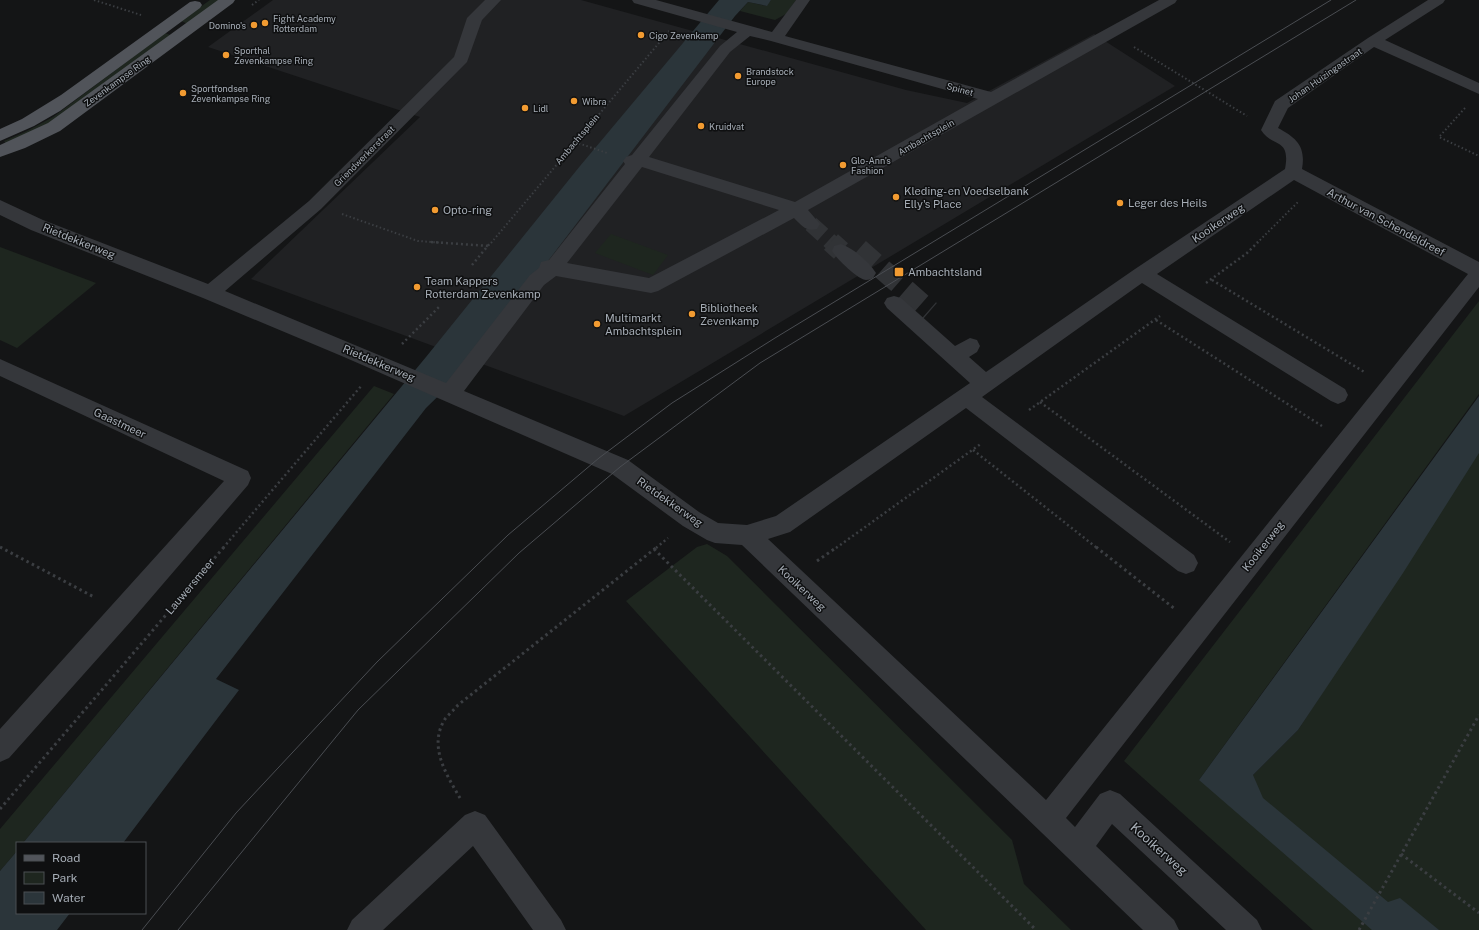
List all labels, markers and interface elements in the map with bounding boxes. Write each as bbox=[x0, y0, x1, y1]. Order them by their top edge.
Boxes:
place label: Fight Academy Rotterdam bbox=[273, 13, 336, 34]
marker: Fight Academy Rotterdam bbox=[260, 18, 270, 28]
place label: Domino's bbox=[209, 20, 246, 31]
marker: Domino's bbox=[249, 20, 259, 30]
marker: Cigo Zevenkamp bbox=[636, 30, 646, 40]
place label: Cigo Zevenkamp bbox=[649, 30, 718, 41]
place label: Sporthal Zevenkampse Ring bbox=[234, 45, 314, 66]
street label: Johan Huizingastraat bbox=[1286, 45, 1364, 105]
marker: Sporthal Zevenkampse Ring bbox=[221, 50, 231, 60]
street label: Zevenkampse Ring bbox=[82, 53, 153, 109]
place label: Brandstock Europe bbox=[746, 66, 794, 87]
marker: Brandstock Europe bbox=[733, 71, 743, 81]
street label: Spinet bbox=[945, 80, 975, 98]
place label: Sportfondsen Zevenkampse Ring bbox=[191, 83, 271, 104]
marker: Sportfondsen Zevenkampse Ring bbox=[178, 88, 188, 98]
marker: Wibra bbox=[569, 96, 579, 106]
place label: Wibra bbox=[582, 96, 607, 107]
marker: Lidl bbox=[520, 103, 530, 113]
place label: Lidl bbox=[533, 103, 549, 114]
street label: Ambachtsplein bbox=[553, 111, 601, 167]
street label: Ambachtsplein bbox=[896, 117, 956, 157]
marker: Kruidvat bbox=[696, 121, 706, 131]
place label: Kruidvat bbox=[709, 121, 745, 132]
street label: Griendwerkerstraat bbox=[331, 123, 397, 189]
place label: Glo-Ann's Fashion bbox=[851, 155, 891, 176]
marker: Glo-Ann's Fashion bbox=[838, 160, 848, 170]
place label: Kleding- en Voedselbank Elly's Place bbox=[904, 185, 1029, 210]
street label: Arthur van Schendeldreef bbox=[1325, 186, 1448, 259]
marker: Kleding- en Voedselbank Elly's Place bbox=[891, 192, 901, 202]
place label: Leger des Heils bbox=[1128, 197, 1208, 209]
marker: Leger des Heils bbox=[1115, 198, 1125, 208]
street label: Kooikerweg bbox=[1190, 201, 1247, 245]
place label: Opto-ring bbox=[443, 204, 492, 216]
marker: Opto-ring bbox=[430, 205, 440, 215]
street label: Rietdekkerweg bbox=[41, 221, 117, 261]
marker: Ambachtsland bbox=[893, 266, 905, 278]
place label: Ambachtsland bbox=[908, 266, 982, 278]
place label: Team Kappers Rotterdam Zevenkamp bbox=[425, 275, 541, 300]
marker: Team Kappers Rotterdam Zevenkamp bbox=[412, 282, 422, 292]
place label: Bibliotheek Zevenkamp bbox=[700, 302, 760, 327]
marker: Bibliotheek Zevenkamp bbox=[687, 309, 697, 319]
place label: Multimarkt Ambachtsplein bbox=[605, 312, 682, 337]
marker: Multimarkt Ambachtsplein bbox=[592, 319, 602, 329]
street label: Rietdekkerweg bbox=[341, 342, 417, 384]
street label: Gaastmeer bbox=[92, 406, 148, 440]
street label: Rietdekkerweg bbox=[635, 475, 705, 529]
street label: Kooikerweg bbox=[1240, 518, 1286, 574]
street label: Lauwersmeer bbox=[163, 556, 217, 616]
street label: Kooikerweg bbox=[776, 563, 828, 613]
street label: Kooikerweg bbox=[1127, 819, 1191, 879]
legend bbox=[16, 842, 146, 914]
text: Road bbox=[52, 851, 80, 865]
text: Park bbox=[52, 871, 78, 885]
text: Water bbox=[52, 891, 86, 905]

